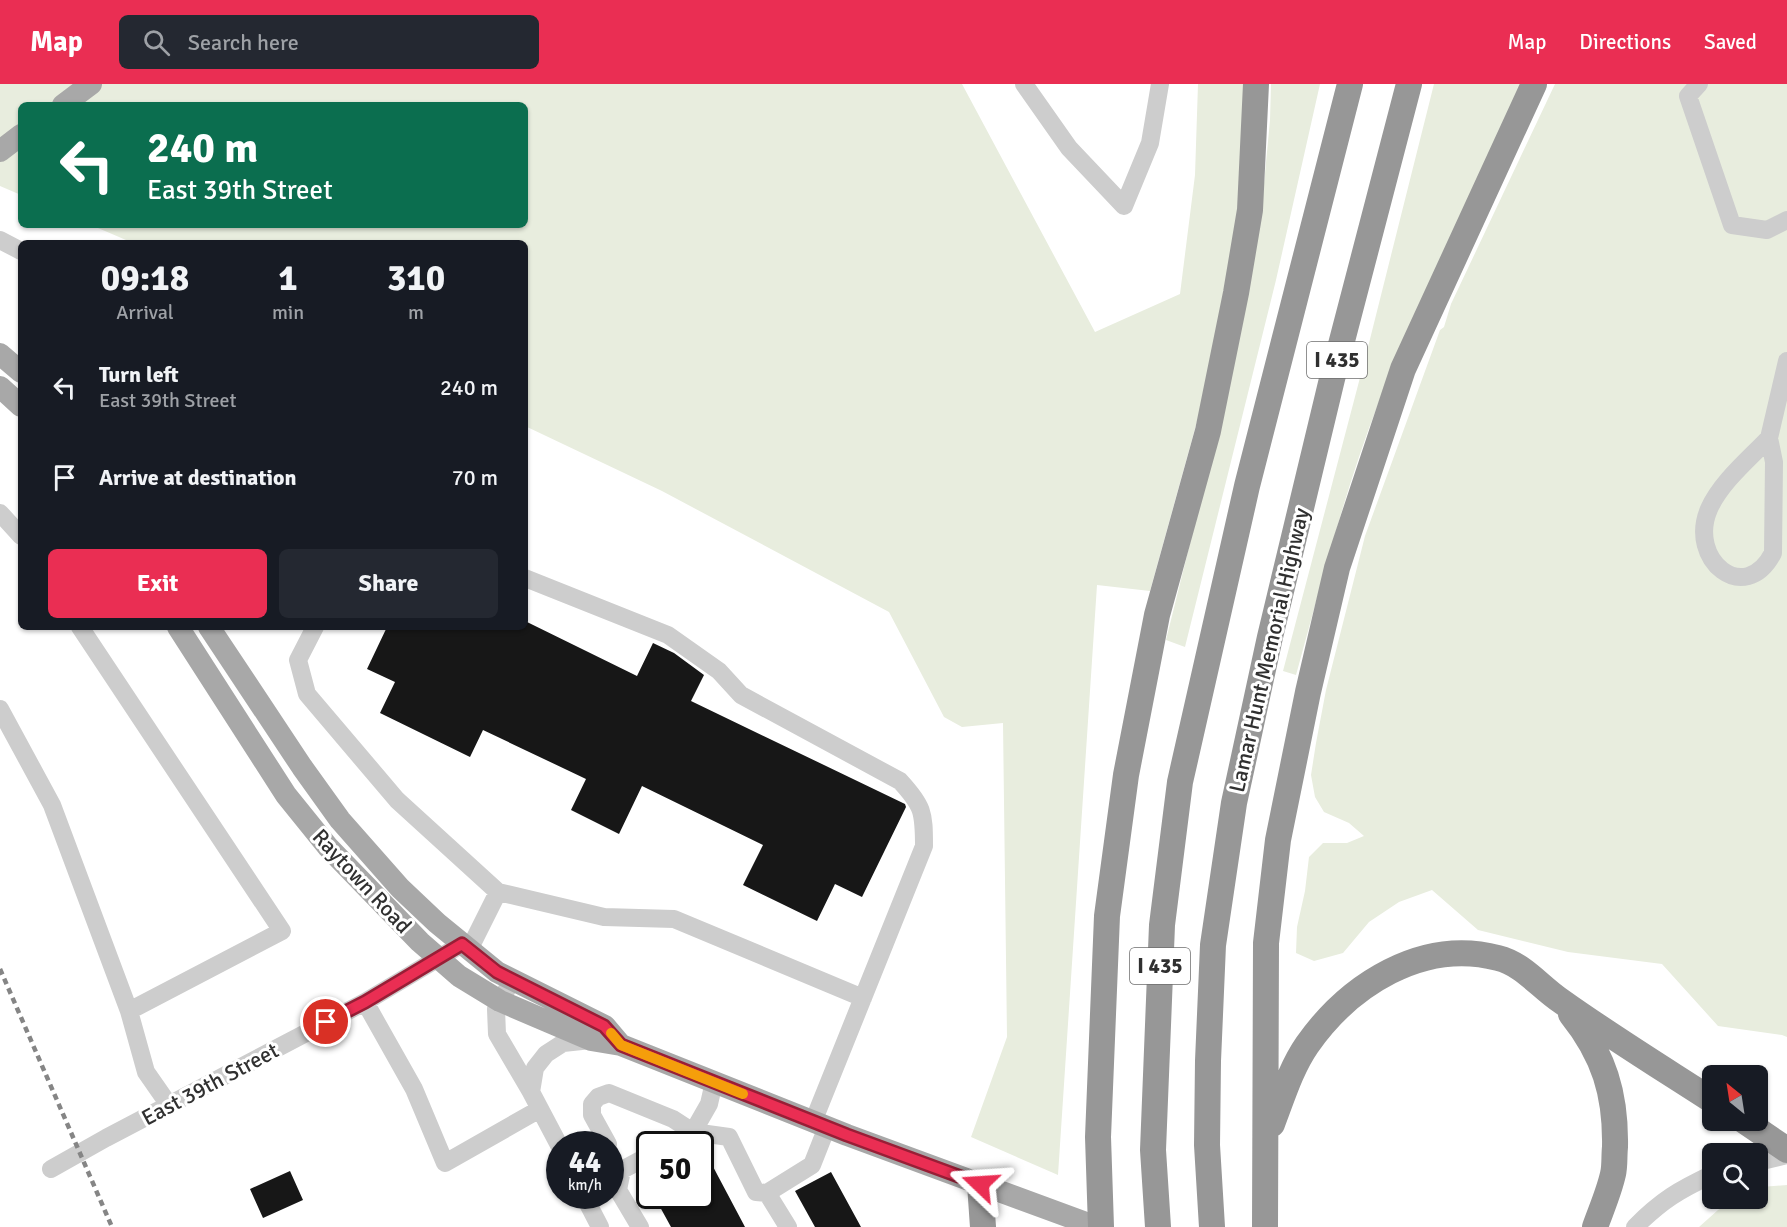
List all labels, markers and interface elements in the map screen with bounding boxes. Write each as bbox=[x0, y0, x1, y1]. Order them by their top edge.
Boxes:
search box bbox=[119, 15, 539, 69]
text: Map bbox=[30, 25, 83, 59]
icon: search bbox=[140, 26, 173, 59]
text: Search here bbox=[188, 29, 299, 56]
text: Map bbox=[1508, 29, 1546, 55]
text: Directions bbox=[1579, 29, 1671, 55]
text: Saved bbox=[1704, 29, 1757, 55]
text: 240 m bbox=[147, 123, 258, 174]
icon: left bbox=[48, 126, 126, 204]
text: East 39th Street bbox=[147, 174, 333, 207]
text: 09:18 bbox=[101, 256, 189, 301]
text: 1 bbox=[278, 256, 298, 301]
text: 310 bbox=[387, 256, 445, 301]
text: Arrival bbox=[116, 300, 174, 325]
text: min bbox=[272, 300, 304, 325]
text: m bbox=[408, 300, 424, 325]
road number: I 435 bbox=[1307, 342, 1367, 378]
text: Turn left bbox=[99, 361, 179, 388]
icon: left bbox=[48, 371, 81, 404]
text: 240 m bbox=[440, 374, 498, 401]
text: East 39th Street bbox=[99, 388, 236, 413]
icon: arrive bbox=[48, 461, 81, 494]
text: Arrive at destination bbox=[99, 464, 296, 491]
text: 70 m bbox=[452, 464, 498, 491]
street label: Lamar Hunt Memorial Highway bbox=[1223, 505, 1315, 795]
button: Exit bbox=[48, 549, 267, 618]
button: Share bbox=[279, 549, 498, 618]
street label: Raytown Road bbox=[307, 823, 417, 939]
road number: I 435 bbox=[1130, 948, 1190, 984]
pin bbox=[300, 996, 351, 1047]
icon: arrive bbox=[309, 1005, 342, 1038]
street label: East 39th Street bbox=[137, 1036, 283, 1131]
north arrow bbox=[1702, 1065, 1768, 1131]
map controls bbox=[1702, 1065, 1768, 1209]
speed limit sign: 50 bbox=[636, 1131, 714, 1209]
button: search bbox=[1702, 1143, 1768, 1209]
text: 44 bbox=[569, 1144, 601, 1181]
position arrow bbox=[948, 1152, 1012, 1216]
text: km/h bbox=[568, 1176, 602, 1194]

